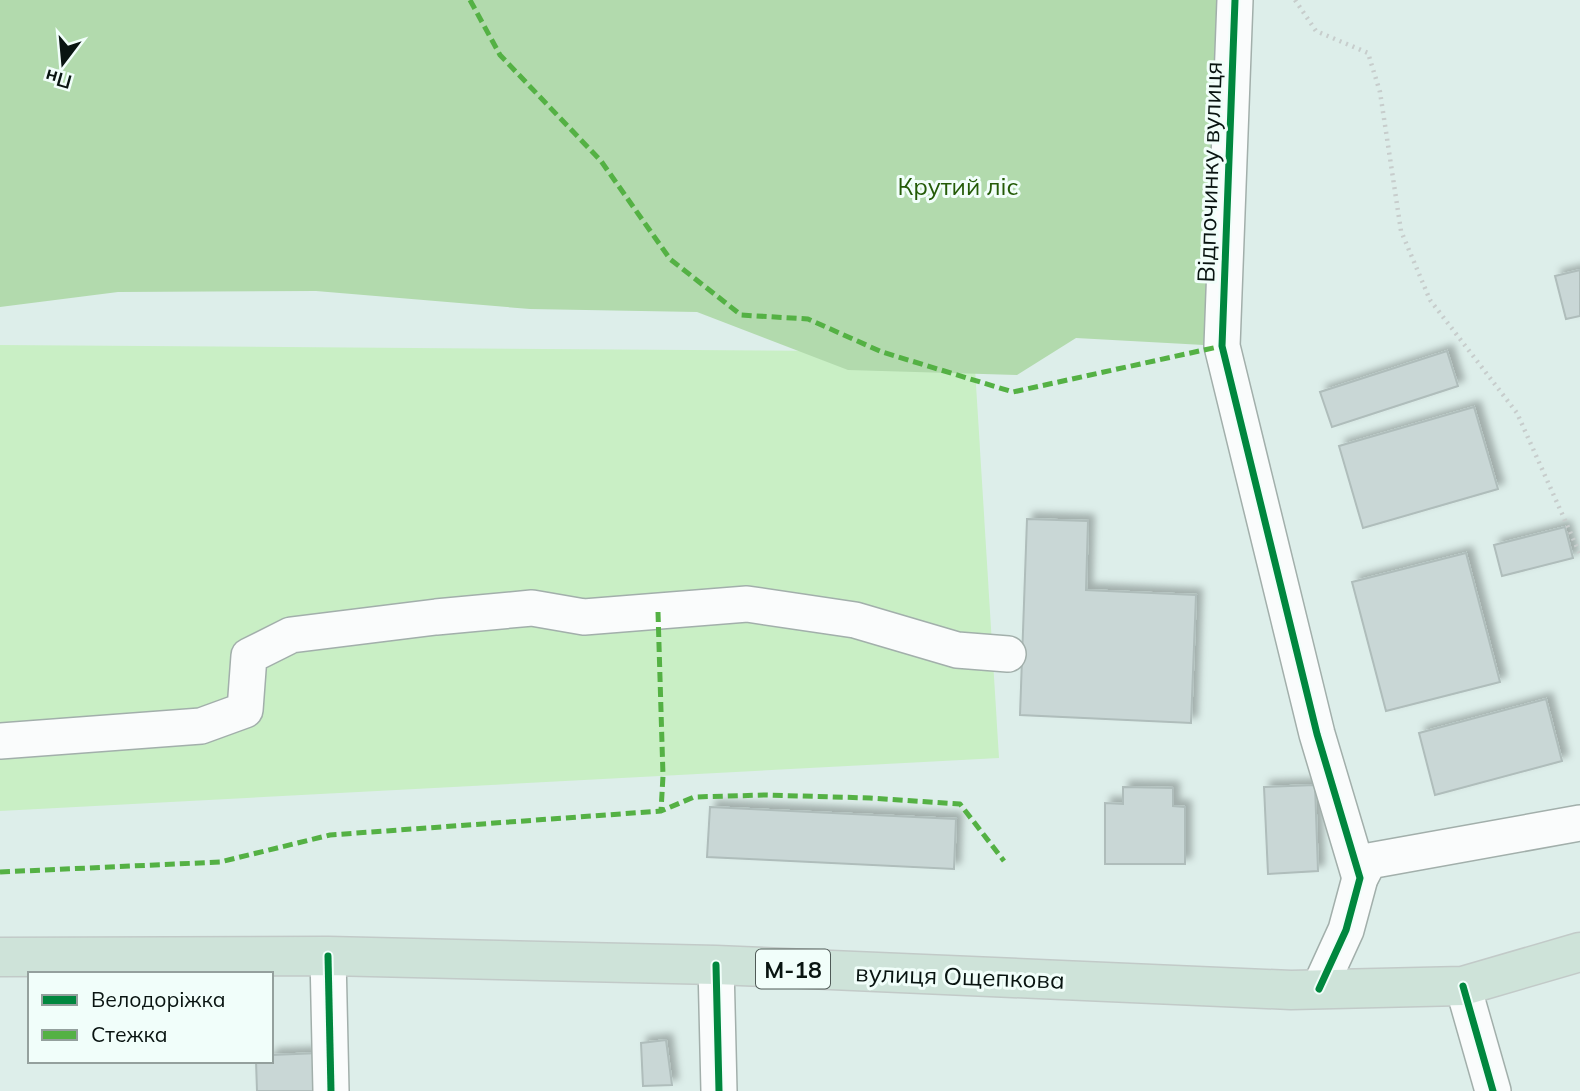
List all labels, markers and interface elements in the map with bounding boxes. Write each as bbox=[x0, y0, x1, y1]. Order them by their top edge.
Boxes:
north arrow bbox=[28, 28, 98, 98]
street label: Відпочинку вулиця bbox=[1190, 61, 1228, 283]
text: Пн bbox=[42, 64, 74, 95]
park label: Крутий ліс bbox=[897, 171, 1019, 201]
road number: М-18 bbox=[756, 950, 830, 988]
street label: вулиця Ощепкова bbox=[855, 957, 1065, 995]
legend bbox=[28, 972, 273, 1063]
text: Велодоріжка bbox=[91, 986, 226, 1012]
text: Стежка bbox=[91, 1021, 168, 1047]

